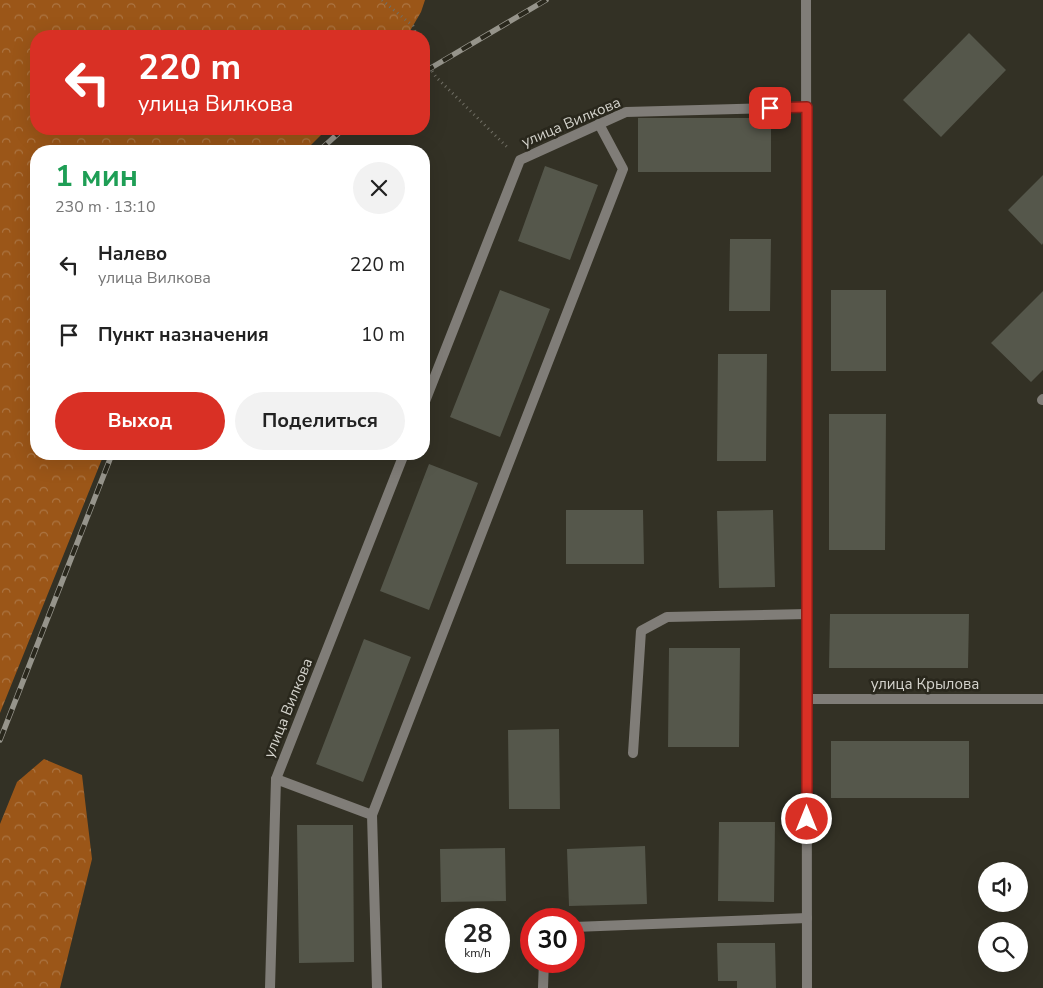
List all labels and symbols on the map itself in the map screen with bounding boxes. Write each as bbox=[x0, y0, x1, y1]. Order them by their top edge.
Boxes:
pin bbox=[749, 87, 791, 129]
street label: улица Вилкова bbox=[518, 92, 624, 152]
street label: улица Вилкова bbox=[259, 655, 317, 761]
street label: улица Крылова bbox=[871, 674, 979, 694]
position arrow bbox=[780, 792, 832, 844]
speed limit sign: 30 bbox=[520, 908, 585, 973]

